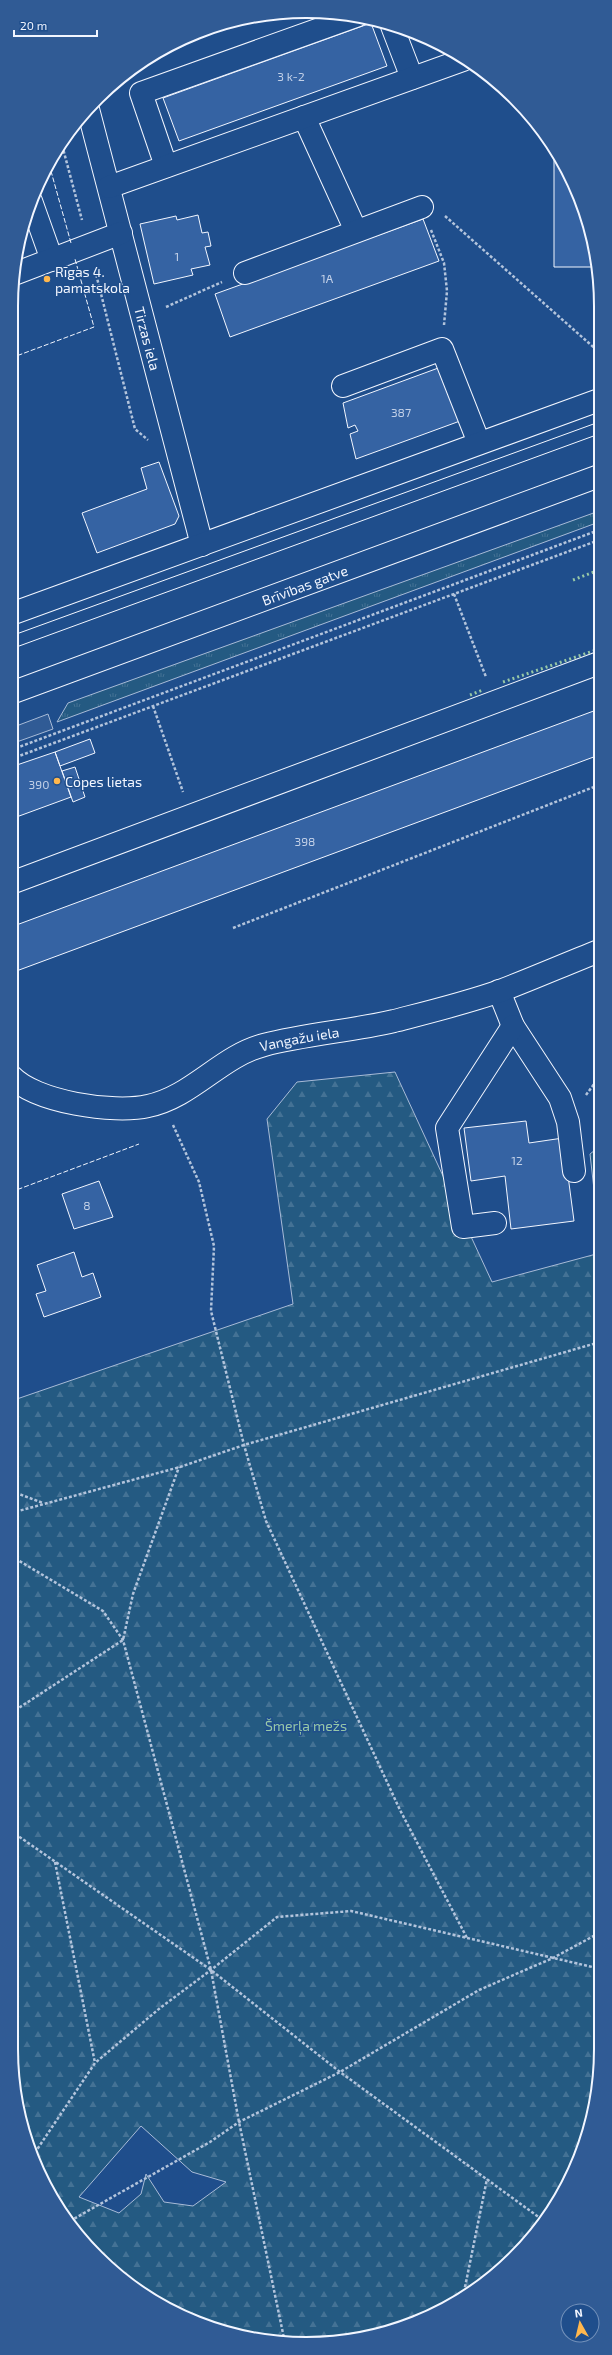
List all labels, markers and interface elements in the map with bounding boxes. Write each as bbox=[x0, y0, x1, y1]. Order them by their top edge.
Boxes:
scale bar bbox=[14, 12, 97, 38]
text: 20 m bbox=[20, 18, 47, 32]
house number: 3 k-2 bbox=[277, 69, 305, 83]
house number: 1 bbox=[175, 249, 179, 263]
place label: Rīgas 4. pamatskola bbox=[55, 263, 130, 296]
house number: 1A bbox=[321, 271, 334, 285]
marker: Rīgas 4. pamatskola bbox=[42, 274, 52, 284]
street label: Tirzas iela bbox=[131, 305, 164, 372]
house number: 387 bbox=[391, 405, 411, 419]
street label: Brīvības gatve bbox=[259, 561, 350, 608]
place label: Copes lietas bbox=[65, 773, 142, 790]
marker: Copes lietas bbox=[52, 776, 62, 786]
house number: 390 bbox=[29, 777, 49, 791]
house number: 398 bbox=[295, 834, 315, 848]
street label: Vangažu iela bbox=[258, 1023, 340, 1054]
house number: 12 bbox=[511, 1153, 523, 1167]
house number: 8 bbox=[83, 1198, 91, 1212]
park label: Šmerļa mežs bbox=[265, 1717, 347, 1735]
north arrow bbox=[560, 2303, 600, 2343]
text: N bbox=[574, 2306, 583, 2320]

